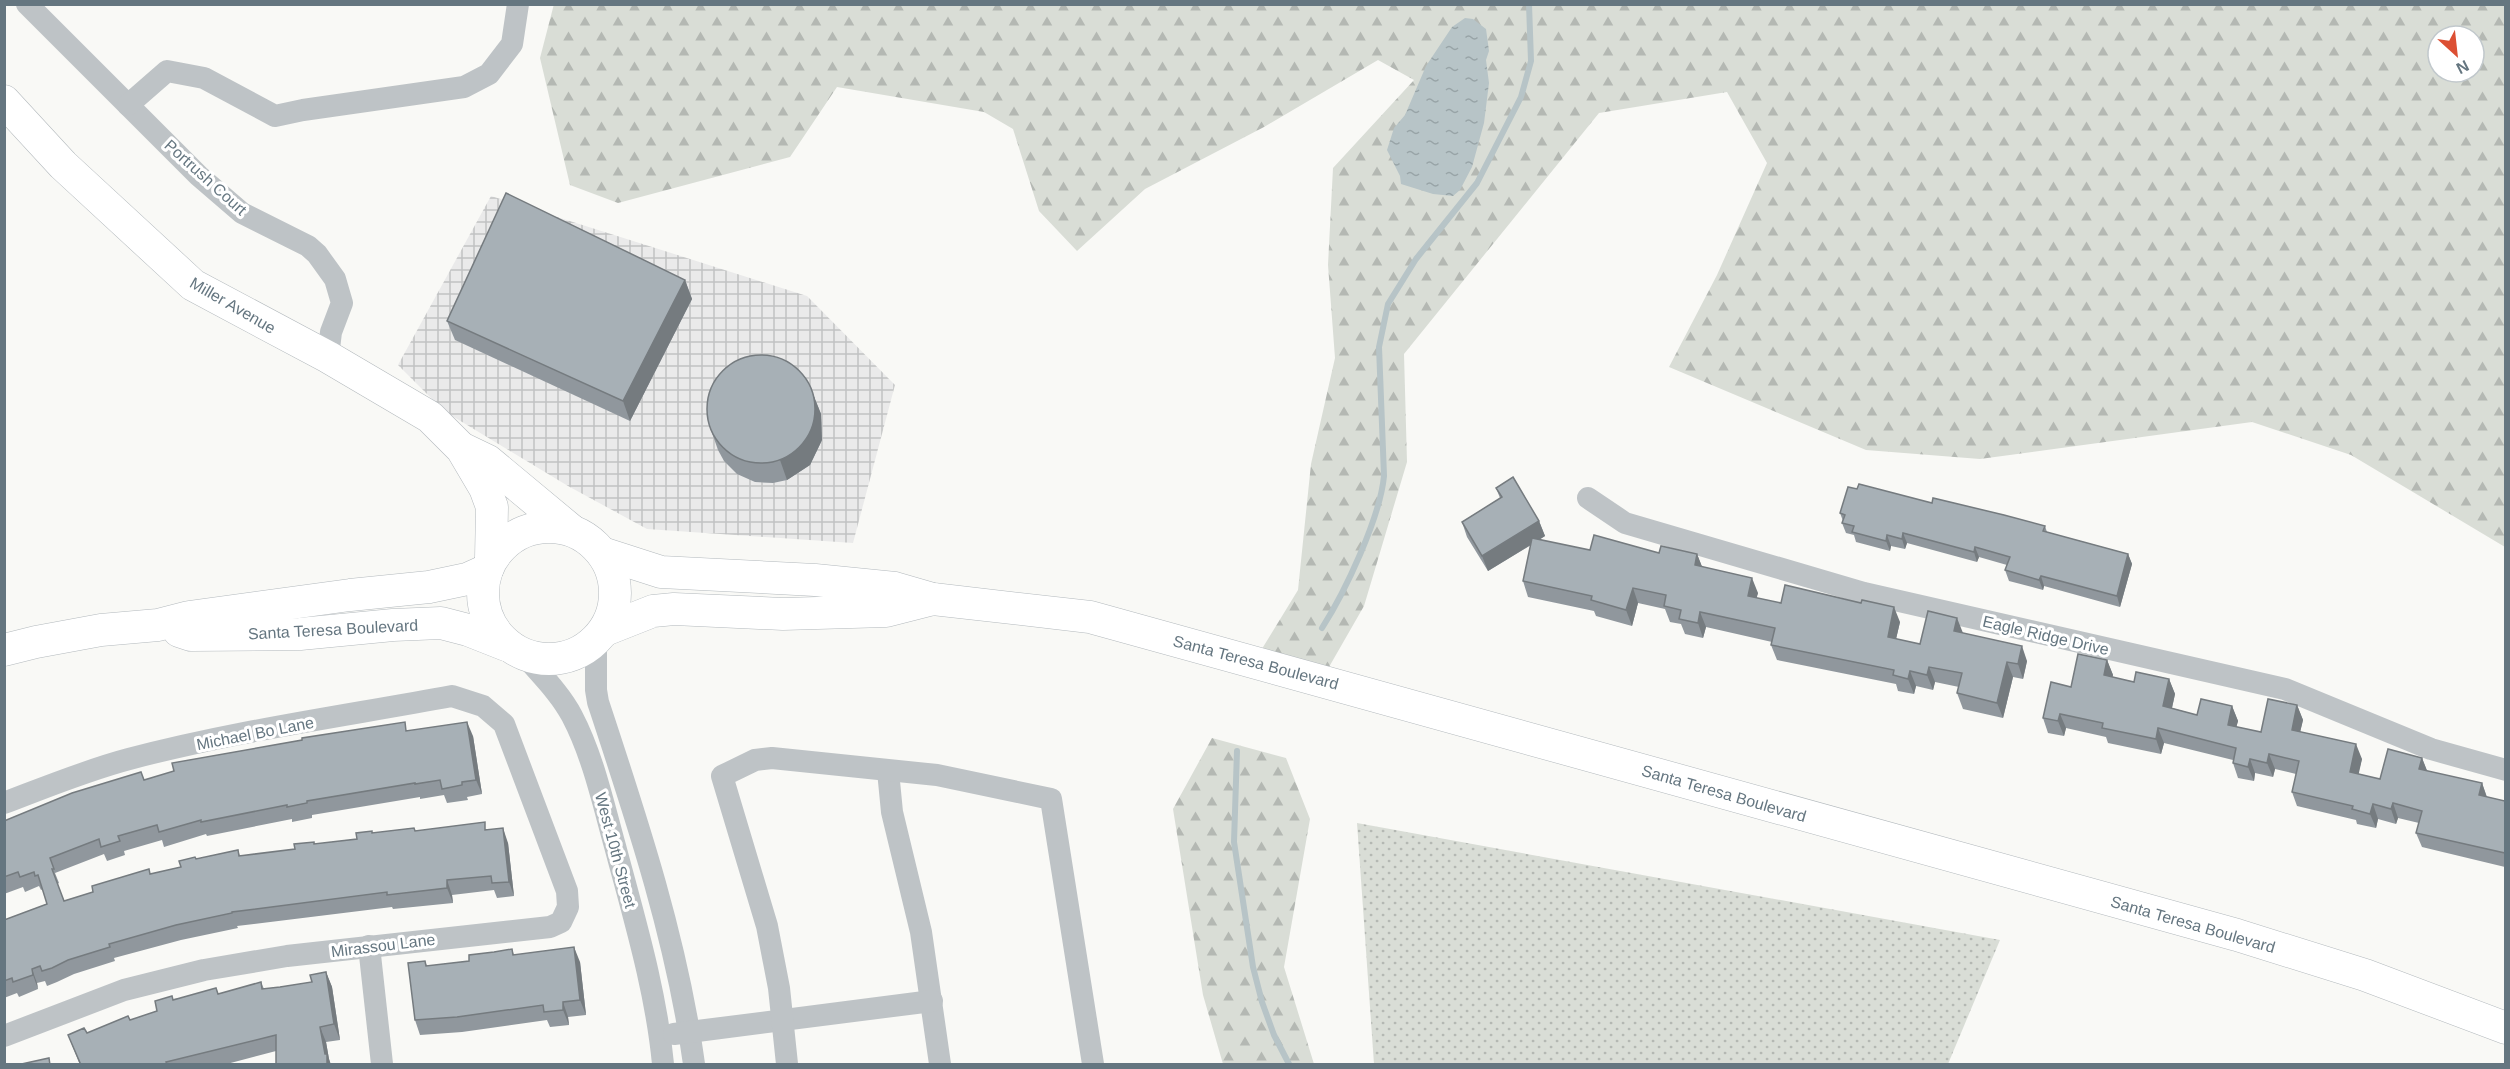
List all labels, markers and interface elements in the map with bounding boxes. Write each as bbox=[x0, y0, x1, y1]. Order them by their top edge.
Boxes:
north arrow bbox=[2426, 24, 2486, 84]
text: N bbox=[2454, 57, 2472, 77]
street label: Portrush Court bbox=[161, 136, 250, 219]
street label: Miller Avenue bbox=[187, 274, 279, 337]
street label: Eagle Ridge Drive bbox=[1981, 613, 2111, 658]
street label: Santa Teresa Boulevard bbox=[247, 617, 419, 642]
street label: Santa Teresa Boulevard bbox=[1171, 632, 1340, 693]
street label: Michael Bo Lane bbox=[195, 714, 315, 753]
street label: Santa Teresa Boulevard bbox=[1640, 762, 1808, 825]
street label: West 10th Street bbox=[592, 791, 639, 910]
street label: Santa Teresa Boulevard bbox=[2109, 893, 2277, 956]
street label: Mirassou Lane bbox=[330, 931, 436, 960]

